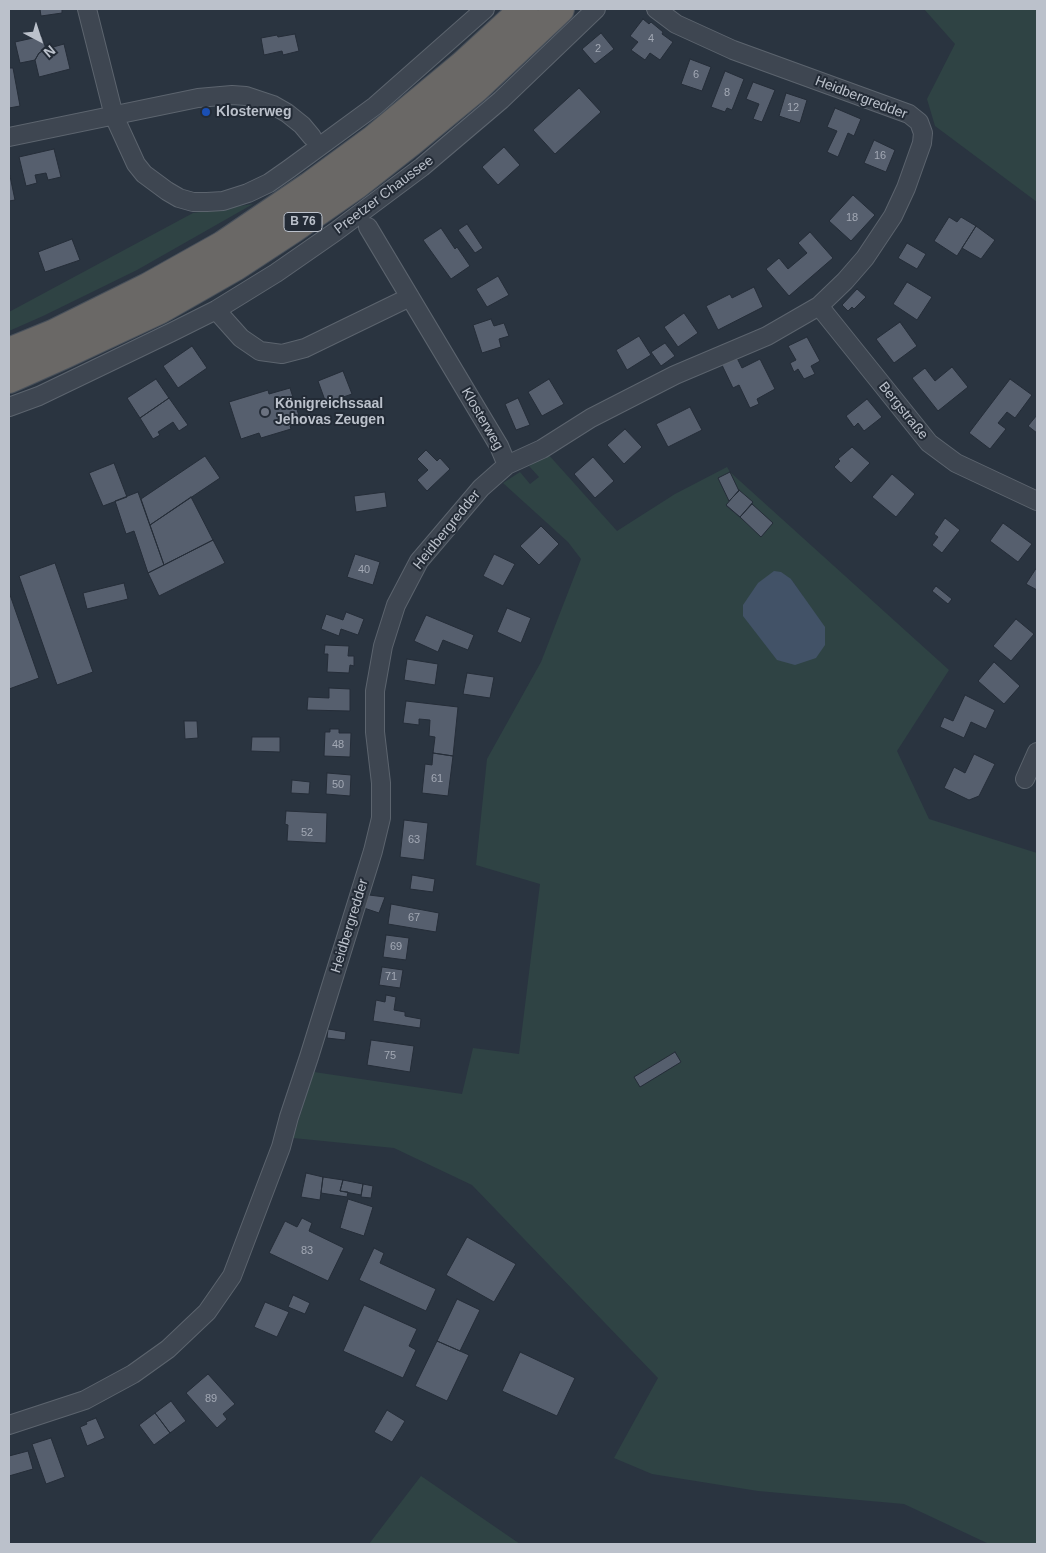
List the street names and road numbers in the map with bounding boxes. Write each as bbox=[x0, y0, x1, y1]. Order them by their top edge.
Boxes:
street label: Heidbergredder bbox=[813, 73, 909, 123]
street label: Preetzer Chaussee bbox=[331, 152, 437, 238]
road number: B 76 bbox=[284, 212, 322, 232]
street label: Bergstraße bbox=[875, 379, 931, 443]
street label: Klosterweg bbox=[457, 385, 507, 453]
street label: Heidbergredder bbox=[410, 487, 484, 573]
street label: Heidbergredder bbox=[328, 877, 372, 975]

